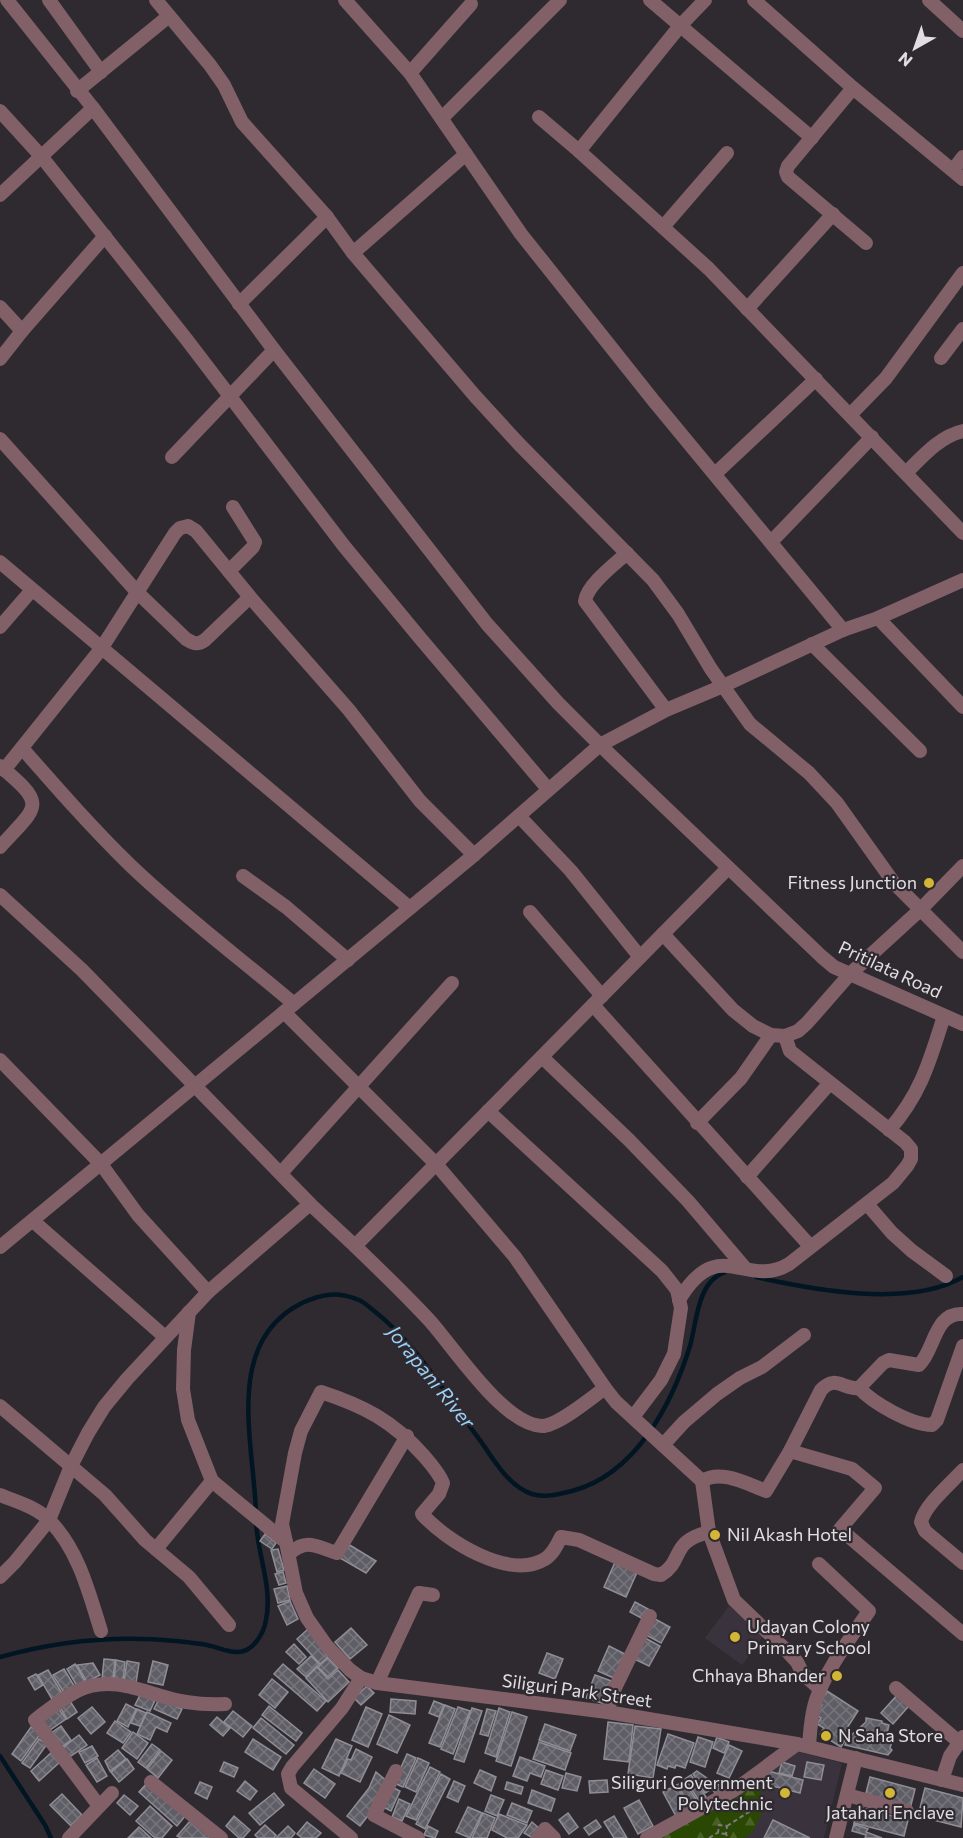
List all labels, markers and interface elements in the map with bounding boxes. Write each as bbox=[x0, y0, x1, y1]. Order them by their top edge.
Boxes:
north arrow bbox=[885, 18, 945, 78]
text: N bbox=[894, 49, 916, 71]
place label: Fitness Junction bbox=[787, 871, 917, 893]
marker: Fitness Junction bbox=[922, 876, 936, 890]
street label: Pritilata Road bbox=[835, 936, 946, 1003]
water label: Jorapani River bbox=[382, 1318, 481, 1434]
place label: Nil Akash Hotel bbox=[727, 1523, 852, 1545]
marker: Nil Akash Hotel bbox=[708, 1528, 722, 1542]
place label: Udayan Colony Primary School bbox=[747, 1615, 871, 1658]
marker: Udayan Colony Primary School bbox=[728, 1630, 742, 1644]
place label: Chhaya Bhander bbox=[692, 1664, 825, 1686]
street label: Siliguri Park Street bbox=[501, 1669, 654, 1711]
marker: Chhaya Bhander bbox=[830, 1669, 844, 1683]
place label: N Saha Store bbox=[838, 1724, 943, 1746]
marker: N Saha Store bbox=[819, 1729, 833, 1743]
place label: Siliguri Government Polytechnic bbox=[611, 1771, 773, 1814]
marker: Siliguri Government Polytechnic bbox=[778, 1786, 792, 1800]
marker: Jatahari Enclave bbox=[883, 1786, 897, 1800]
place label: Jatahari Enclave bbox=[826, 1801, 954, 1823]

